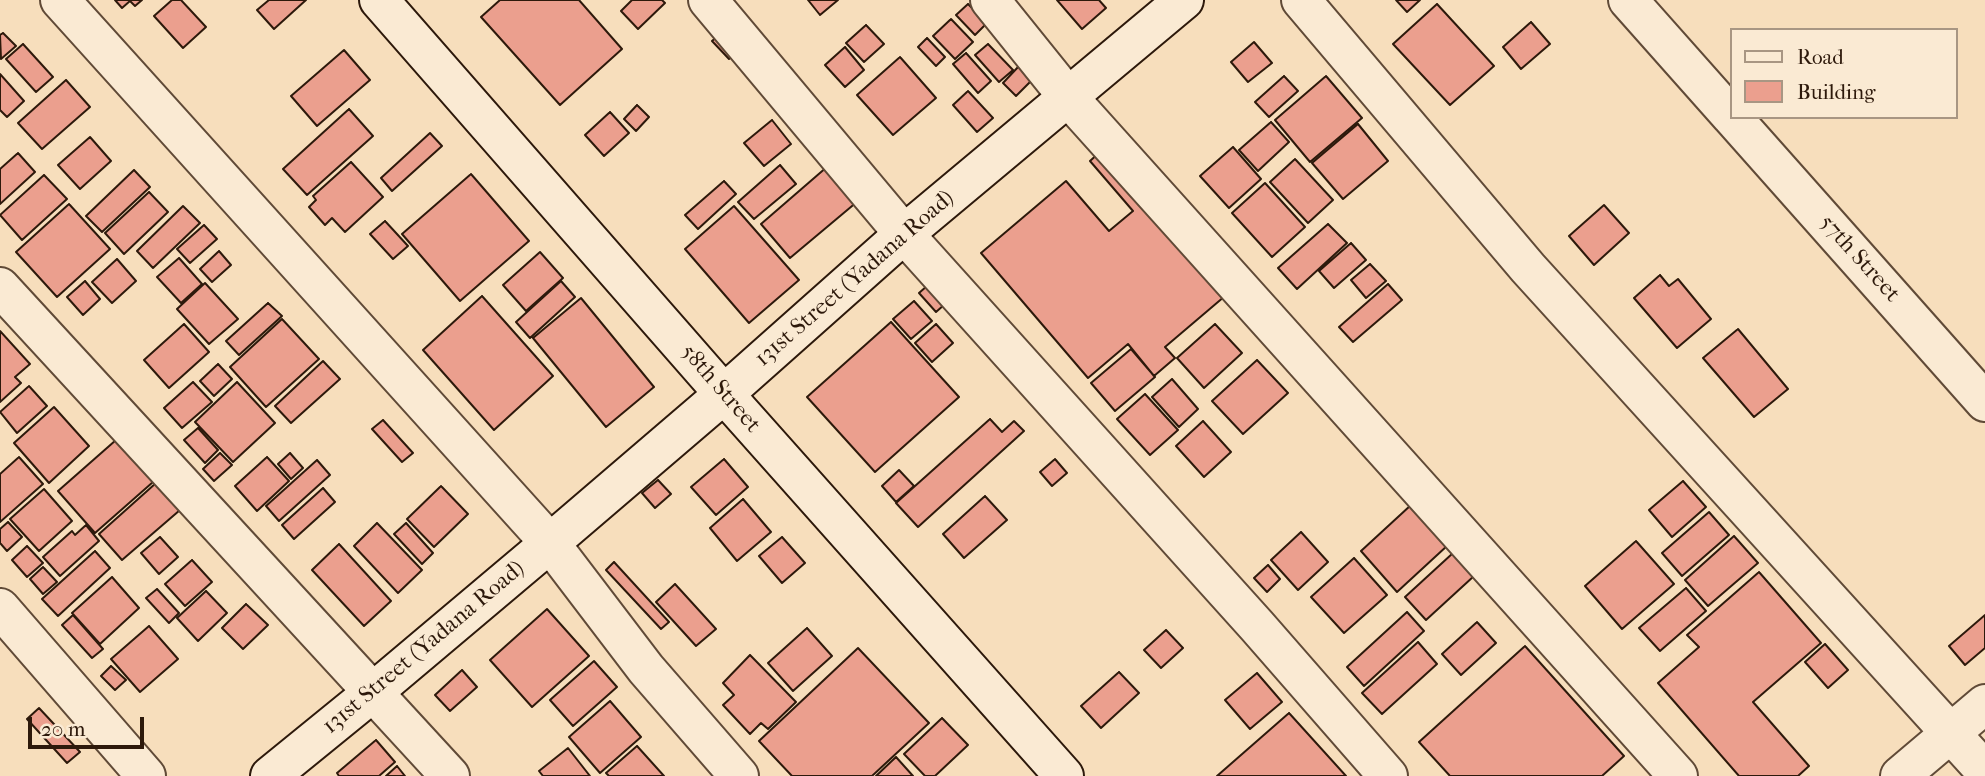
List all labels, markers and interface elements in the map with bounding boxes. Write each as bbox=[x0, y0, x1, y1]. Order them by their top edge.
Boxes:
legend bbox=[1730, 28, 1957, 119]
text: Road bbox=[1797, 45, 1844, 69]
text: Building bbox=[1797, 80, 1875, 104]
street label: 131st Street (Yadana Road) bbox=[750, 185, 960, 373]
street label: 57th Street bbox=[1813, 210, 1905, 308]
street label: 58th Street bbox=[674, 339, 766, 439]
street label: 131st Street (Yadana Road) bbox=[318, 556, 530, 740]
scale bar bbox=[32, 702, 147, 746]
text: 20 m bbox=[41, 717, 85, 741]

